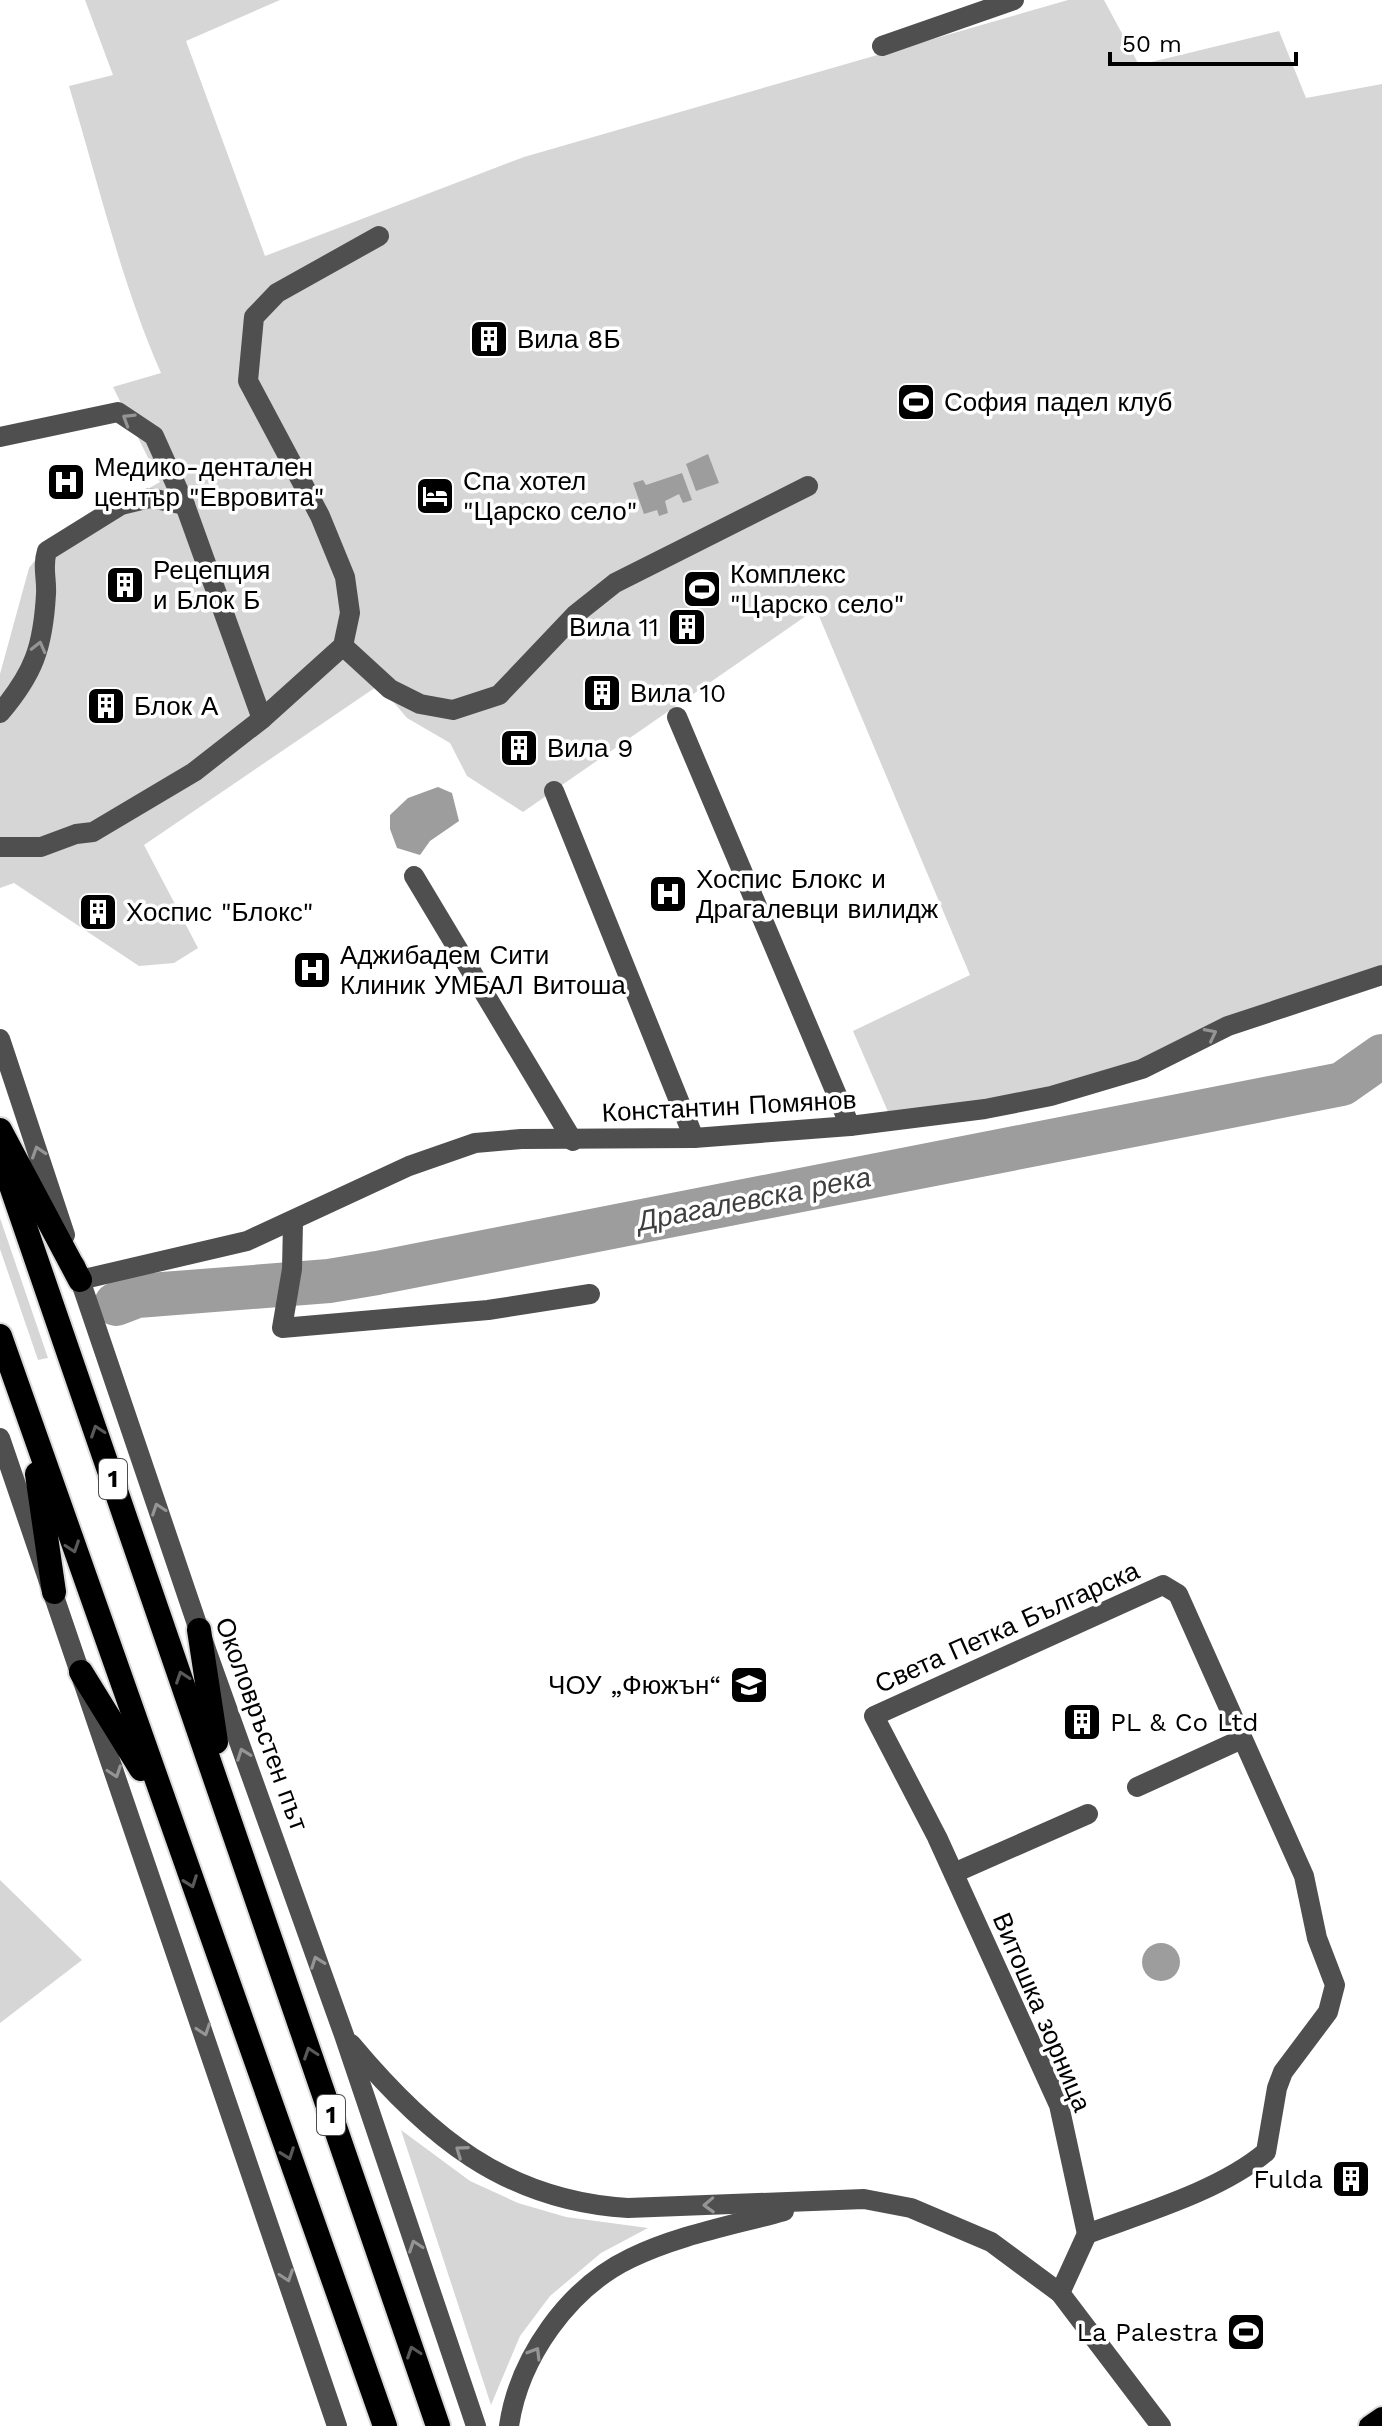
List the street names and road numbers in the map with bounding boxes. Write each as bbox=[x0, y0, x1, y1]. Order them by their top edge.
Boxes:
street label: Константин Помянов bbox=[601, 1084, 857, 1128]
road number: 1 bbox=[99, 1459, 127, 1499]
street label: Света Петка Българска bbox=[870, 1555, 1144, 1699]
street label: Околовръстен път bbox=[209, 1613, 315, 1835]
street label: Витошка зорница bbox=[987, 1908, 1098, 2116]
road number: 1 bbox=[317, 2095, 345, 2135]

